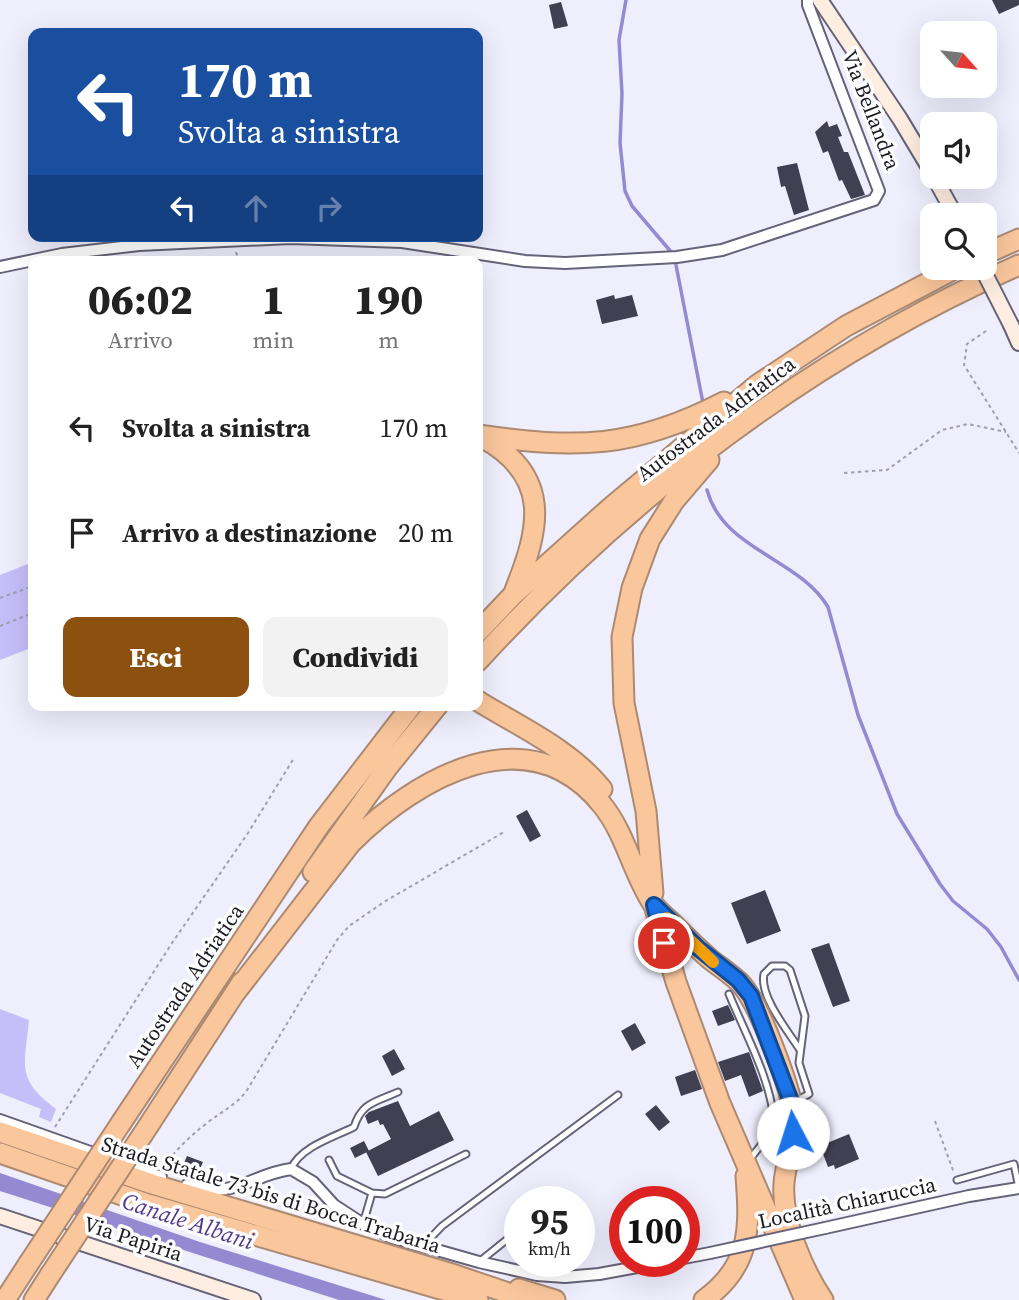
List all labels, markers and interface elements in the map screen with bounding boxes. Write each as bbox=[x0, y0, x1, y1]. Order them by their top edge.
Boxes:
north arrow bbox=[920, 21, 998, 98]
map controls bbox=[920, 21, 997, 280]
text: 170 m bbox=[178, 46, 313, 113]
street label: Via Bellandra bbox=[835, 46, 908, 174]
icon: left bbox=[63, 56, 154, 147]
text: Svolta a sinistra bbox=[178, 110, 400, 154]
button: sound bbox=[920, 112, 997, 189]
icon: left bbox=[164, 189, 202, 227]
icon: ahead bbox=[237, 189, 275, 227]
icon: right bbox=[310, 189, 348, 227]
button: search bbox=[920, 203, 997, 280]
text: 06:02 bbox=[88, 270, 193, 328]
text: 1 bbox=[262, 270, 285, 328]
text: 190 bbox=[354, 270, 423, 328]
text: Arrivo bbox=[108, 324, 173, 356]
text: min bbox=[253, 324, 294, 356]
text: m bbox=[378, 324, 399, 356]
street label: Autostrada Adriatica bbox=[630, 349, 801, 488]
icon: left bbox=[63, 409, 101, 447]
text: Svolta a sinistra bbox=[122, 410, 310, 446]
text: 170 m bbox=[380, 410, 448, 446]
icon: arrive bbox=[63, 514, 101, 552]
text: Arrivo a destinazione bbox=[122, 515, 377, 551]
text: 20 m bbox=[398, 515, 453, 551]
button: Esci bbox=[63, 617, 249, 697]
button: Condividi bbox=[263, 617, 448, 697]
street label: Autostrada Adriatica bbox=[119, 898, 250, 1073]
pin bbox=[634, 913, 694, 973]
icon: arrive bbox=[645, 924, 683, 962]
position arrow bbox=[756, 1096, 830, 1170]
street label: Strada Statale 73 bis di Bocca Trabaria bbox=[98, 1129, 445, 1260]
street label: Località Chiaruccia bbox=[755, 1169, 939, 1236]
water label: Canale Albani bbox=[118, 1185, 258, 1257]
speed limit sign: 100 bbox=[609, 1186, 700, 1277]
text: 95 bbox=[531, 1198, 568, 1246]
street label: Via Papiria bbox=[80, 1209, 187, 1268]
text: km/h bbox=[528, 1236, 571, 1261]

